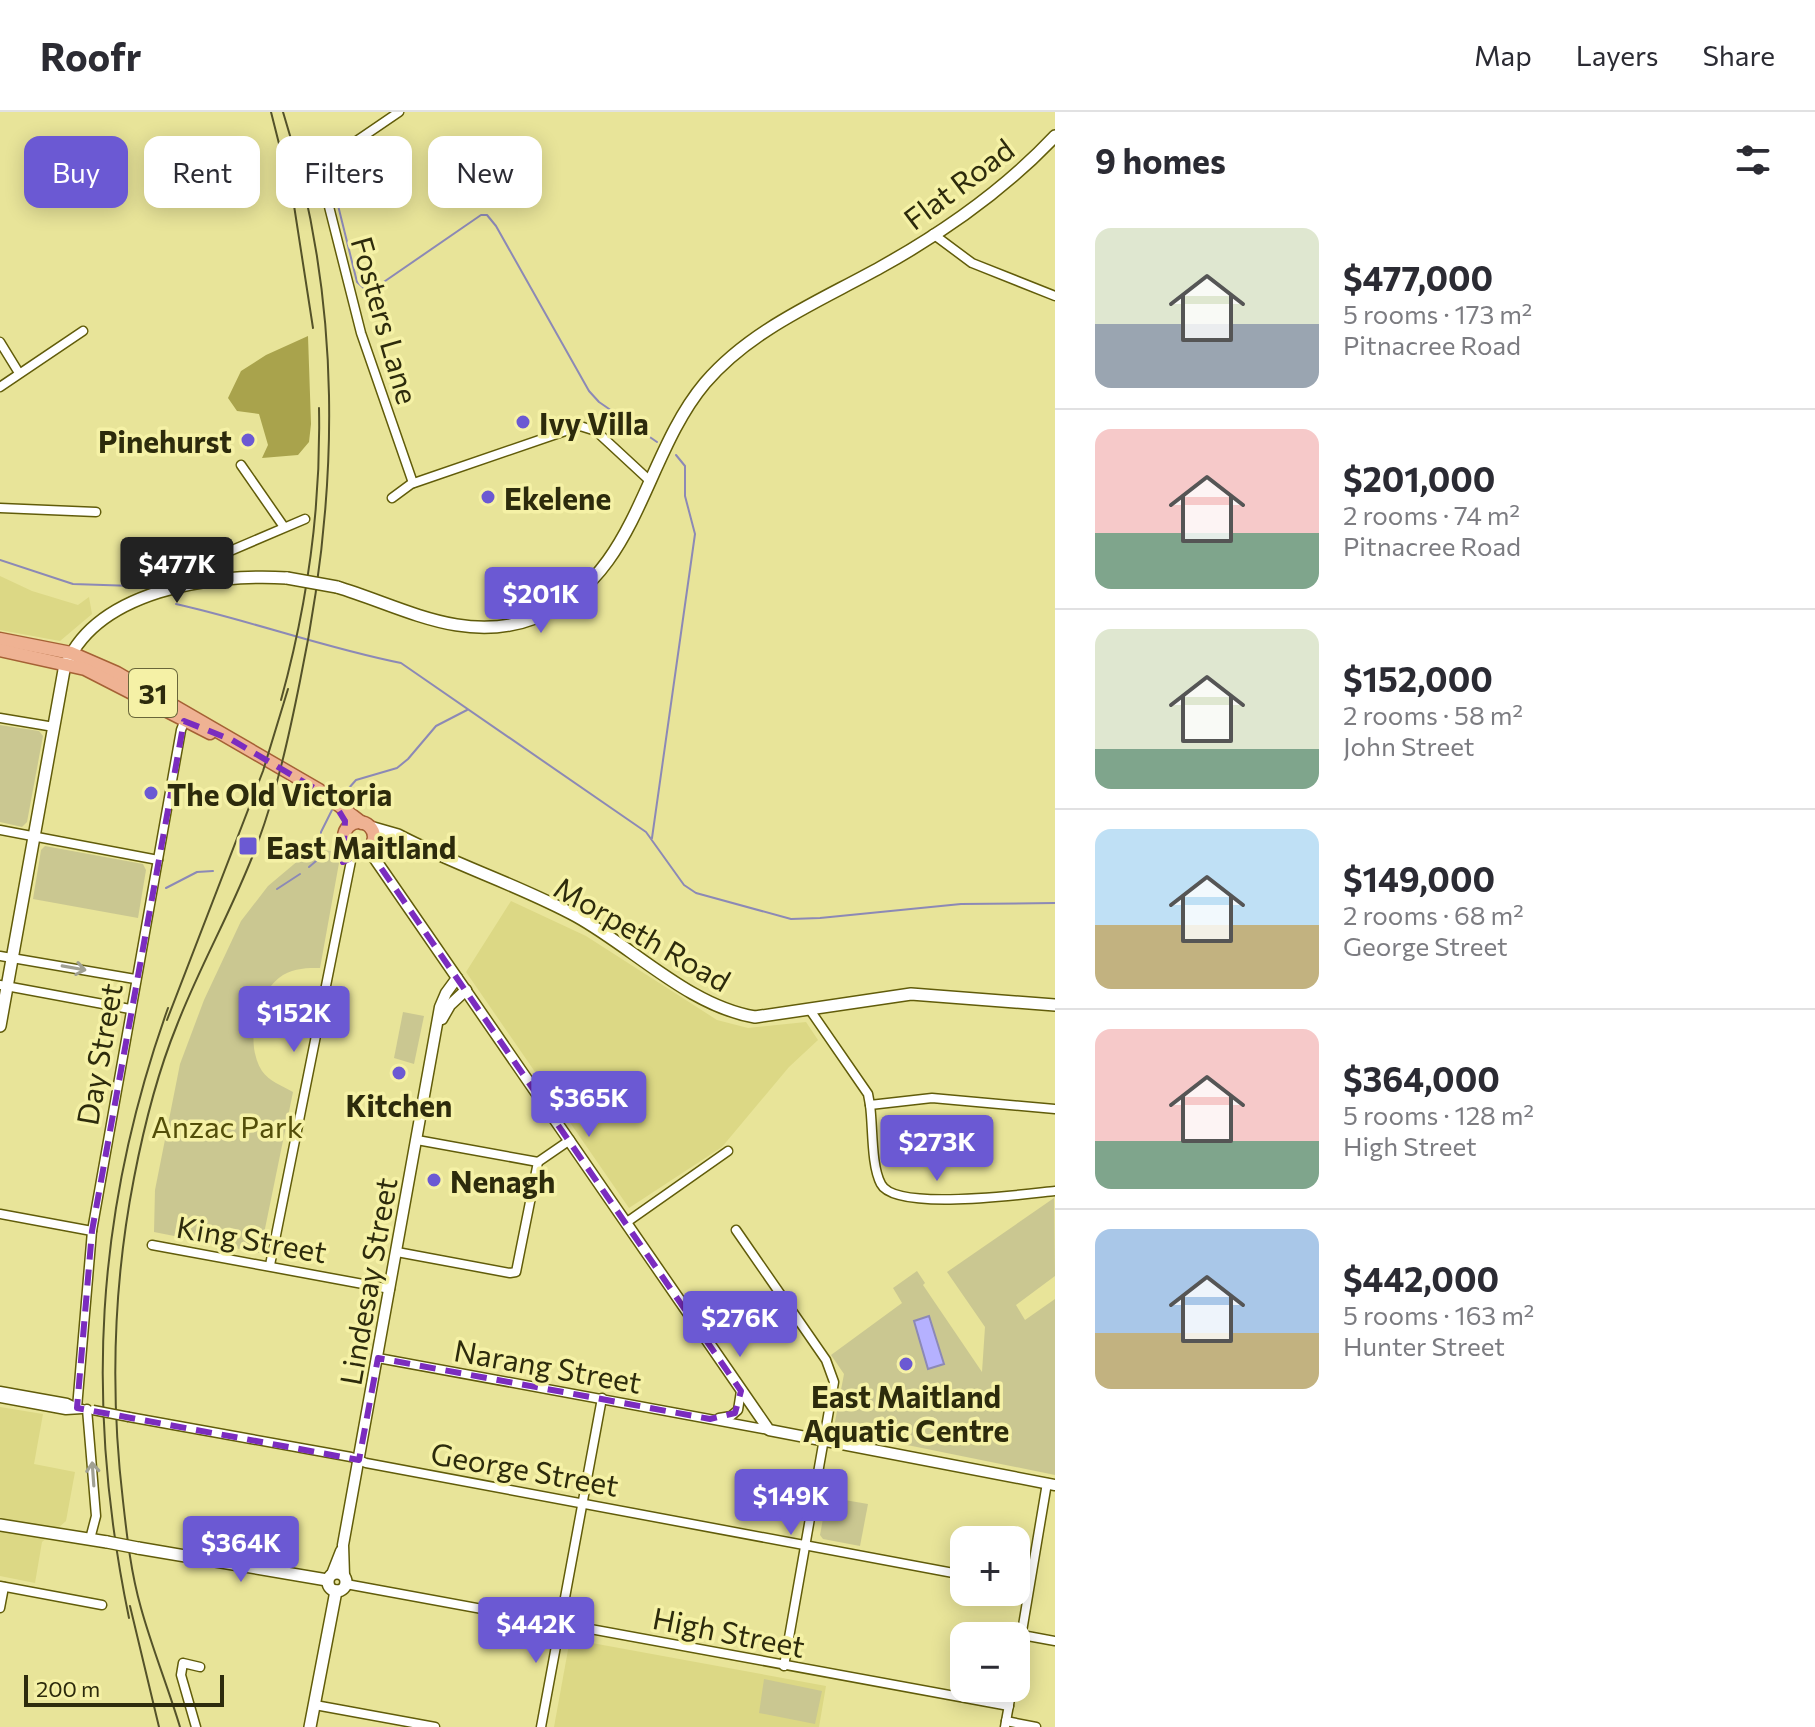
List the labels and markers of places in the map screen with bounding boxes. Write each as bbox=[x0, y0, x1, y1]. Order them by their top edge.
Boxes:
place label: Ivy Villa bbox=[539, 404, 649, 441]
marker: Ivy Villa bbox=[514, 413, 532, 431]
place label: Pinehurst bbox=[98, 422, 232, 459]
marker: Pinehurst bbox=[239, 431, 257, 449]
place label: Ekelene bbox=[504, 479, 611, 516]
marker: Ekelene bbox=[479, 488, 497, 506]
pin: $477K bbox=[121, 537, 233, 605]
pin: $201K bbox=[485, 567, 597, 635]
place label: The Old Victoria bbox=[167, 775, 392, 812]
marker: The Old Victoria bbox=[142, 784, 160, 802]
place label: East Maitland bbox=[266, 828, 456, 865]
marker: East Maitland bbox=[237, 835, 259, 857]
pin: $152K bbox=[238, 986, 350, 1054]
marker: Kitchen bbox=[390, 1064, 408, 1082]
pin: $365K bbox=[533, 1071, 645, 1139]
place label: Kitchen bbox=[346, 1086, 452, 1123]
pin: $273K bbox=[881, 1115, 993, 1183]
place label: Nenagh bbox=[450, 1162, 555, 1199]
marker: Nenagh bbox=[425, 1171, 443, 1189]
pin: $276K bbox=[684, 1291, 796, 1359]
marker: East Maitland Aquatic Centre bbox=[897, 1355, 915, 1373]
place label: East Maitland Aquatic Centre bbox=[803, 1377, 1009, 1448]
pin: $149K bbox=[735, 1469, 847, 1537]
pin: $364K bbox=[185, 1516, 297, 1584]
pin: $442K bbox=[480, 1597, 592, 1665]

